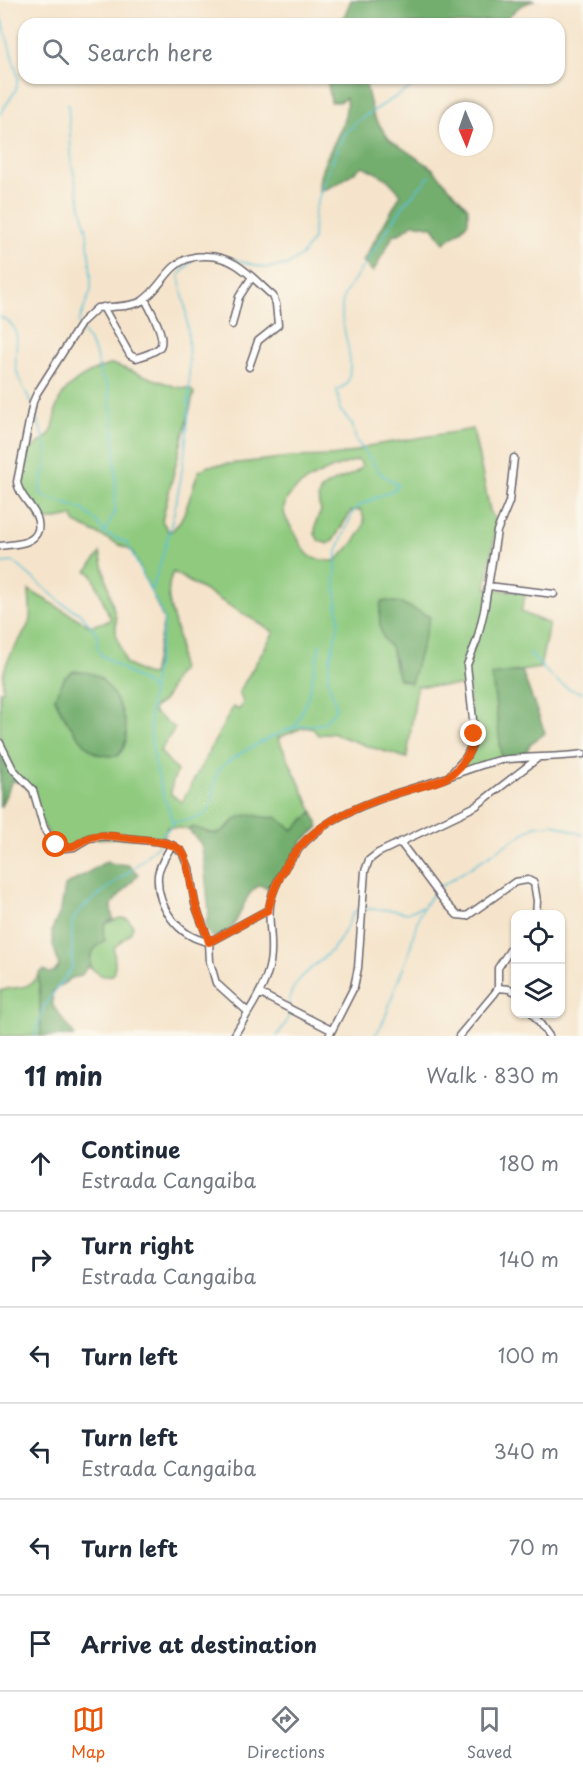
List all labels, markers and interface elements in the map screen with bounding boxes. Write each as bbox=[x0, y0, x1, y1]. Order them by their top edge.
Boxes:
search box bbox=[18, 18, 565, 84]
icon: search bbox=[39, 35, 72, 68]
text: Search here bbox=[87, 35, 213, 68]
north arrow bbox=[439, 102, 493, 156]
route end bbox=[460, 720, 486, 746]
route start bbox=[42, 831, 68, 857]
map controls bbox=[511, 910, 565, 1018]
button: locate bbox=[511, 910, 565, 964]
button: layers bbox=[511, 964, 565, 1018]
text: 11 min bbox=[24, 1056, 103, 1095]
text: Walk · 830 m bbox=[426, 1060, 559, 1090]
text: Continue bbox=[81, 1132, 180, 1165]
icon: ahead bbox=[24, 1147, 57, 1180]
text: 180 m bbox=[499, 1148, 559, 1178]
text: Estrada Cangaiba bbox=[81, 1165, 256, 1195]
text: Turn right bbox=[81, 1228, 194, 1261]
icon: right bbox=[24, 1243, 57, 1276]
text: 140 m bbox=[499, 1244, 559, 1274]
text: Estrada Cangaiba bbox=[81, 1261, 256, 1291]
icon: left bbox=[24, 1339, 57, 1372]
text: Turn left bbox=[81, 1339, 178, 1372]
text: 100 m bbox=[498, 1340, 559, 1370]
text: Turn left bbox=[81, 1420, 178, 1453]
icon: left bbox=[24, 1435, 57, 1468]
text: 340 m bbox=[494, 1436, 559, 1466]
text: Estrada Cangaiba bbox=[81, 1453, 256, 1483]
icon: left bbox=[24, 1531, 57, 1564]
text: Turn left bbox=[81, 1531, 178, 1564]
text: 70 m bbox=[509, 1532, 559, 1562]
icon: arrive bbox=[24, 1627, 57, 1660]
text: Arrive at destination bbox=[81, 1627, 317, 1660]
tab: Map bbox=[71, 1703, 105, 1763]
tab: Directions bbox=[247, 1703, 325, 1763]
tab: Saved bbox=[467, 1703, 512, 1763]

